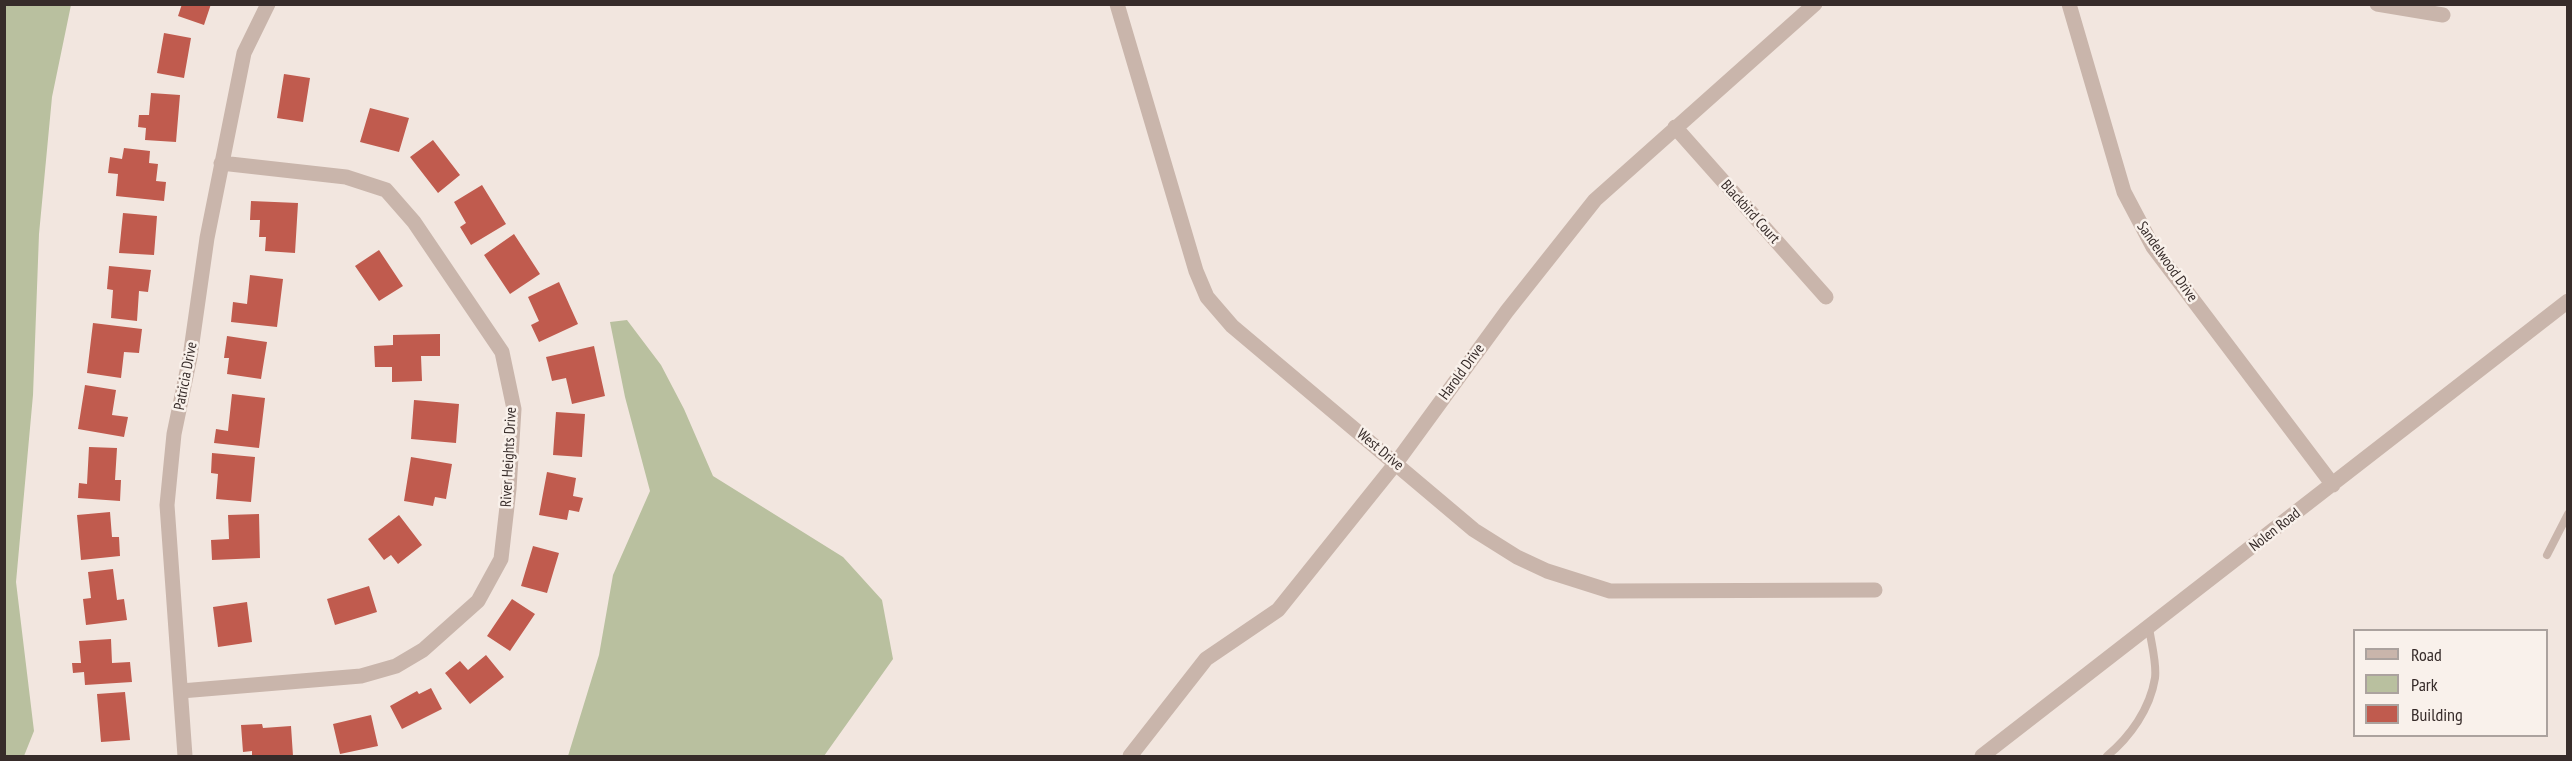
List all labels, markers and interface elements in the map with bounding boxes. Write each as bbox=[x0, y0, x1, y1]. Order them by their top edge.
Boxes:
street label: Blackbird Court bbox=[1717, 177, 1783, 247]
street label: Sandelwood Drive bbox=[2133, 218, 2201, 306]
street label: Patricia Drive bbox=[171, 340, 201, 412]
street label: Harold Drive bbox=[1436, 340, 1488, 404]
street label: River Heights Drive bbox=[497, 407, 521, 507]
street label: West Drive bbox=[1353, 425, 1407, 475]
street label: Nolen Road bbox=[2246, 505, 2304, 555]
legend bbox=[2353, 629, 2548, 737]
text: Road bbox=[2411, 643, 2442, 666]
text: Park bbox=[2411, 673, 2438, 696]
text: Building bbox=[2411, 703, 2463, 726]

